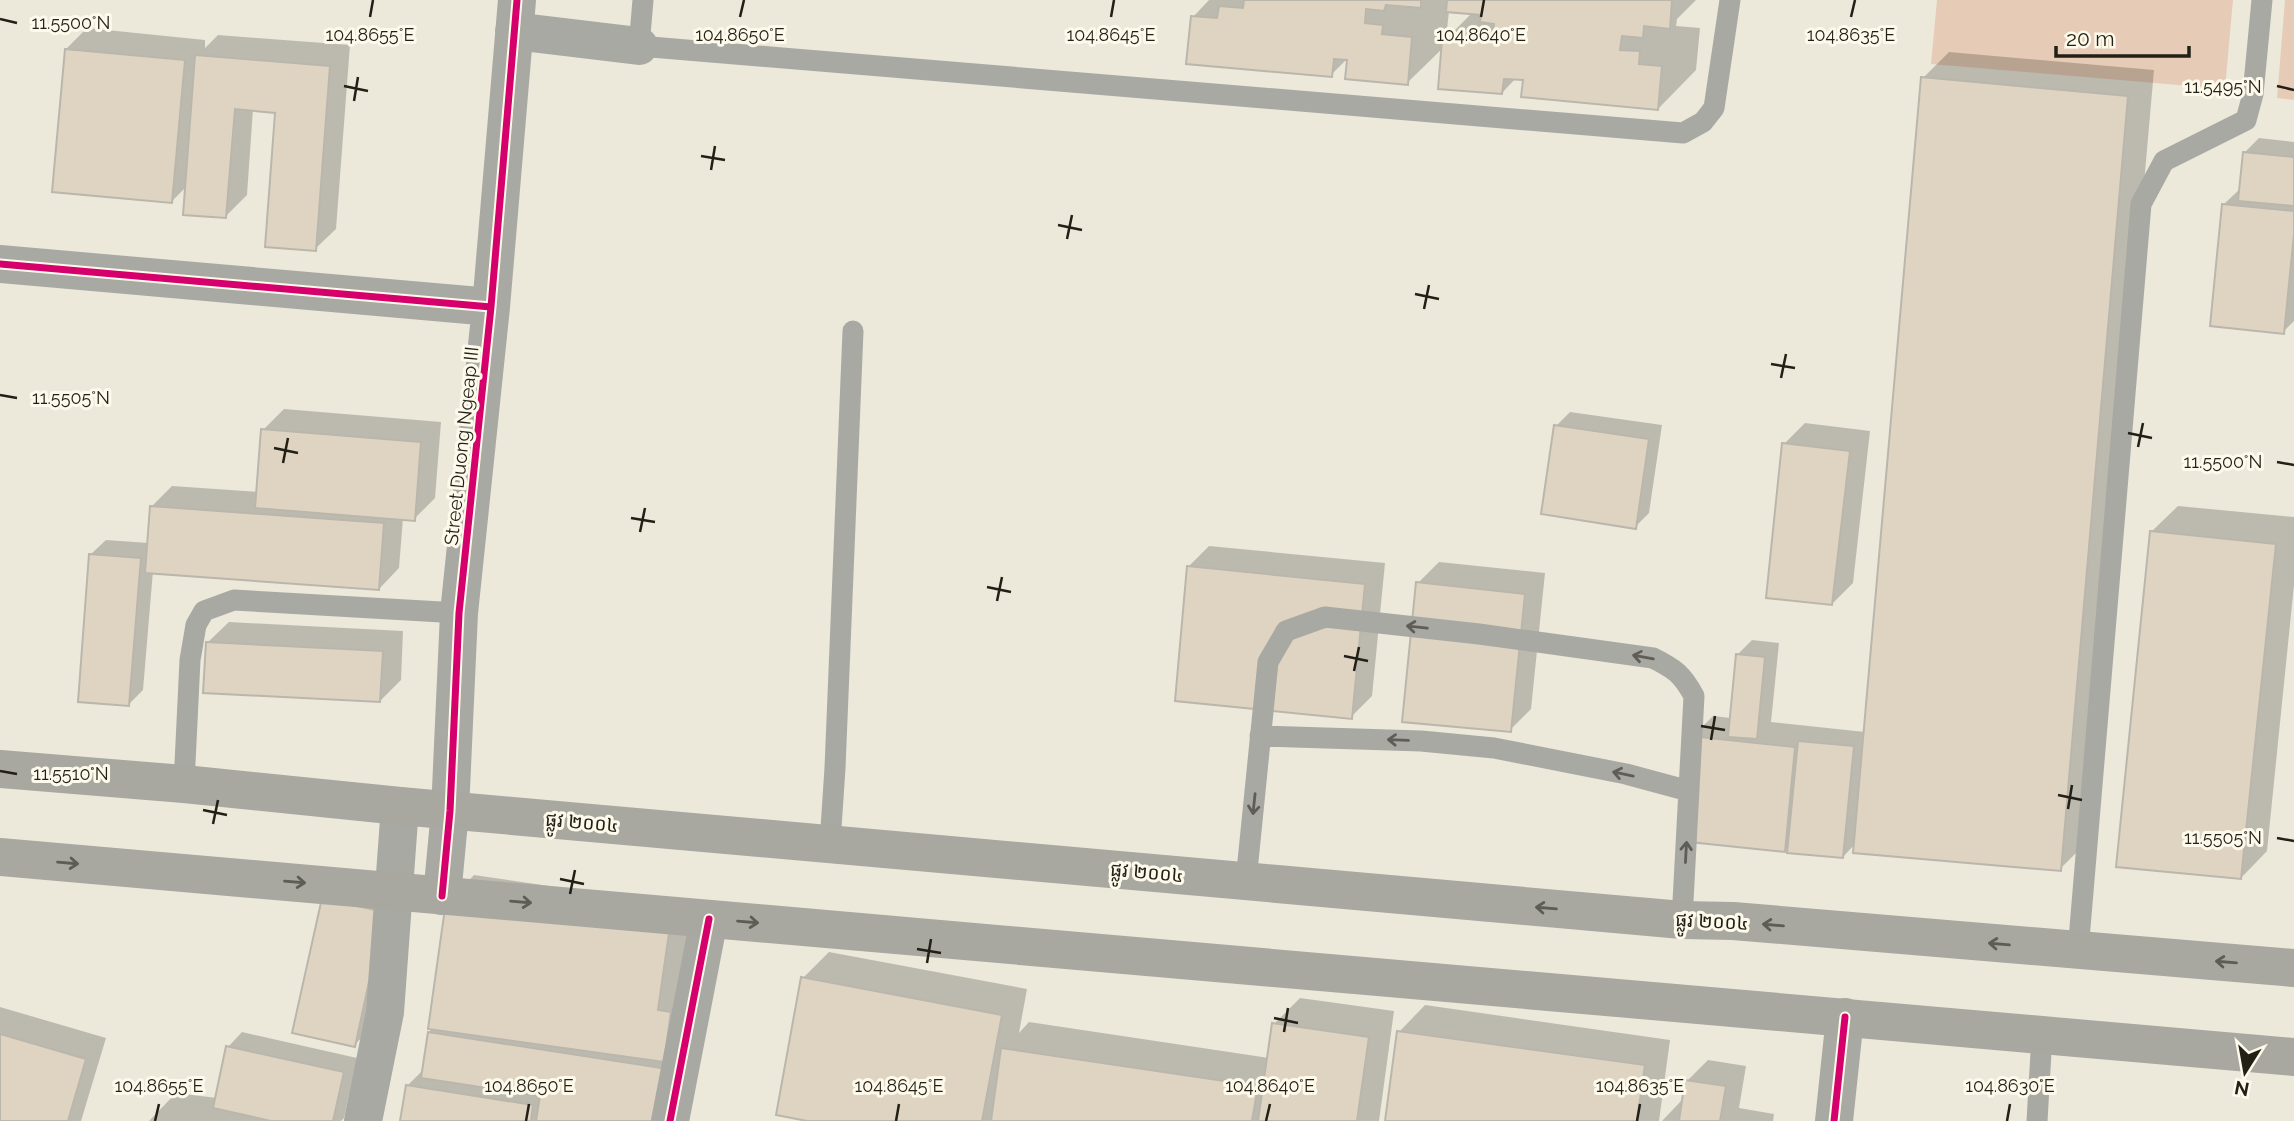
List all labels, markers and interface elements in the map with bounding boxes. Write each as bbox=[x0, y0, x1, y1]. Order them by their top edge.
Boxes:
text: 11.5500°N bbox=[32, 12, 110, 33]
scale bar bbox=[2056, 14, 2189, 58]
text: 104.8655°E bbox=[326, 24, 414, 45]
text: 104.8650°E bbox=[695, 24, 785, 45]
text: 104.8645°E bbox=[1067, 24, 1155, 45]
text: 104.8640°E bbox=[1436, 24, 1526, 45]
text: 104.8635°E bbox=[1807, 24, 1895, 45]
text: 20 m bbox=[2066, 26, 2114, 51]
text: 11.5495°N bbox=[2184, 76, 2262, 97]
street label: Street Duong Ngeap III bbox=[440, 345, 482, 547]
text: 11.5505°N bbox=[32, 387, 110, 408]
text: 11.5500°N bbox=[2184, 451, 2262, 472]
one-way arrow bbox=[1407, 620, 1429, 633]
one-way arrow bbox=[1632, 650, 1655, 663]
one-way arrow bbox=[1387, 734, 1410, 747]
text: 11.5510°N bbox=[33, 763, 109, 784]
one-way arrow bbox=[1612, 766, 1635, 780]
one-way arrow bbox=[1247, 792, 1260, 815]
street label: ផ្លូវ ២០០៤ bbox=[544, 808, 620, 843]
text: 11.5505°N bbox=[2184, 827, 2262, 848]
one-way arrow bbox=[1679, 841, 1692, 864]
one-way arrow bbox=[56, 856, 79, 869]
street label: ផ្លូវ ២០០៤ bbox=[1109, 858, 1185, 893]
one-way arrow bbox=[283, 876, 305, 889]
one-way arrow bbox=[509, 896, 532, 909]
one-way arrow bbox=[1535, 901, 1558, 914]
street label: ផ្លូវ ២០០៤ bbox=[1674, 908, 1749, 941]
one-way arrow bbox=[736, 916, 759, 929]
one-way arrow bbox=[1762, 918, 1784, 931]
one-way arrow bbox=[1988, 937, 2011, 950]
one-way arrow bbox=[2215, 955, 2238, 968]
north arrow bbox=[2210, 1037, 2280, 1107]
text: 104.8655°E bbox=[115, 1075, 203, 1096]
text: 104.8650°E bbox=[484, 1075, 574, 1096]
text: 104.8645°E bbox=[855, 1075, 943, 1096]
text: 104.8640°E bbox=[1225, 1075, 1315, 1096]
text: 104.8635°E bbox=[1596, 1075, 1684, 1096]
text: 104.8630°E bbox=[1965, 1075, 2055, 1096]
text: N bbox=[2233, 1077, 2251, 1101]

